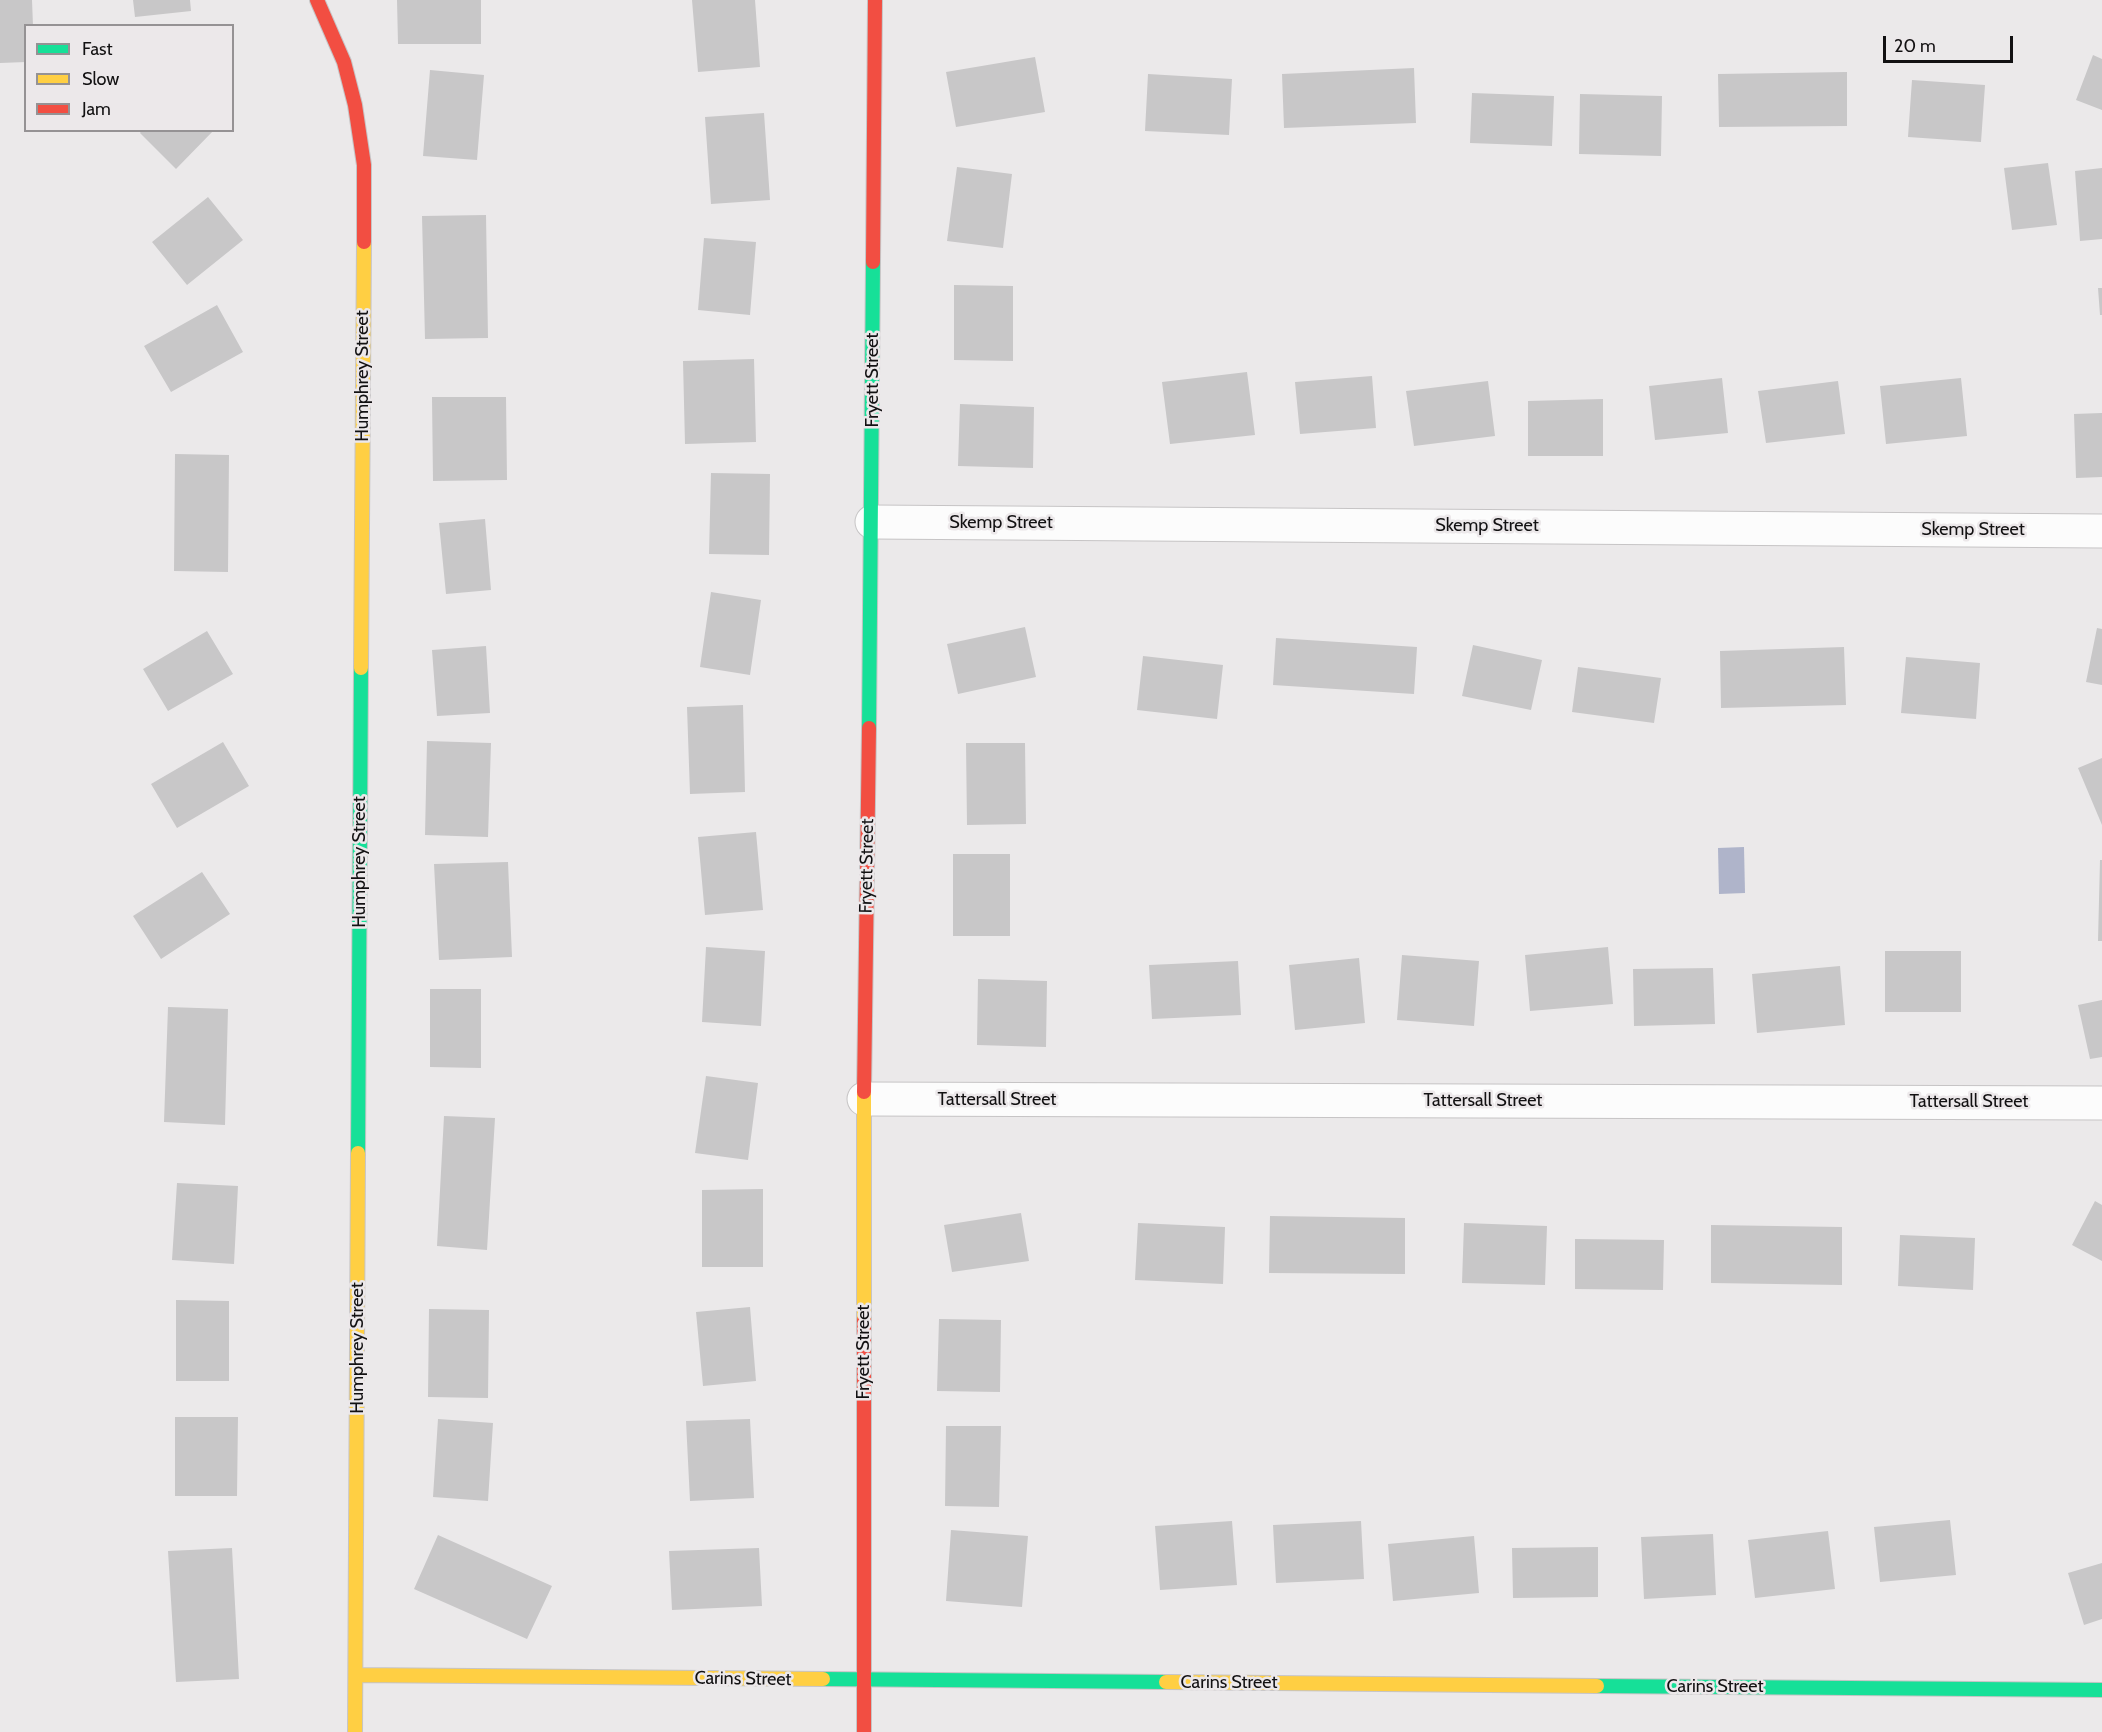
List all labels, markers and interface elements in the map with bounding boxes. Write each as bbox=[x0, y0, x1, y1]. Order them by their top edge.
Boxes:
legend bbox=[24, 24, 234, 132]
scale bar bbox=[1886, 24, 2016, 62]
text: 20 m bbox=[1894, 35, 1936, 57]
text: Fast bbox=[82, 38, 113, 60]
text: Slow bbox=[82, 68, 119, 90]
text: Jam bbox=[82, 98, 111, 120]
street label: Humphrey Street bbox=[352, 310, 374, 442]
street label: Fryett Street bbox=[862, 333, 884, 427]
street label: Skemp Street bbox=[949, 512, 1053, 534]
street label: Skemp Street bbox=[1435, 515, 1539, 537]
street label: Skemp Street bbox=[1921, 519, 2025, 541]
street label: Humphrey Street bbox=[349, 796, 371, 928]
street label: Fryett Street bbox=[855, 818, 879, 914]
street label: Tattersall Street bbox=[938, 1089, 1056, 1111]
street label: Tattersall Street bbox=[1424, 1090, 1542, 1112]
street label: Tattersall Street bbox=[1910, 1091, 2028, 1113]
street label: Humphrey Street bbox=[347, 1282, 369, 1414]
street label: Fryett Street bbox=[853, 1305, 875, 1399]
street label: Carins Street bbox=[694, 1667, 792, 1691]
street label: Carins Street bbox=[1180, 1672, 1278, 1694]
street label: Carins Street bbox=[1666, 1676, 1764, 1698]

